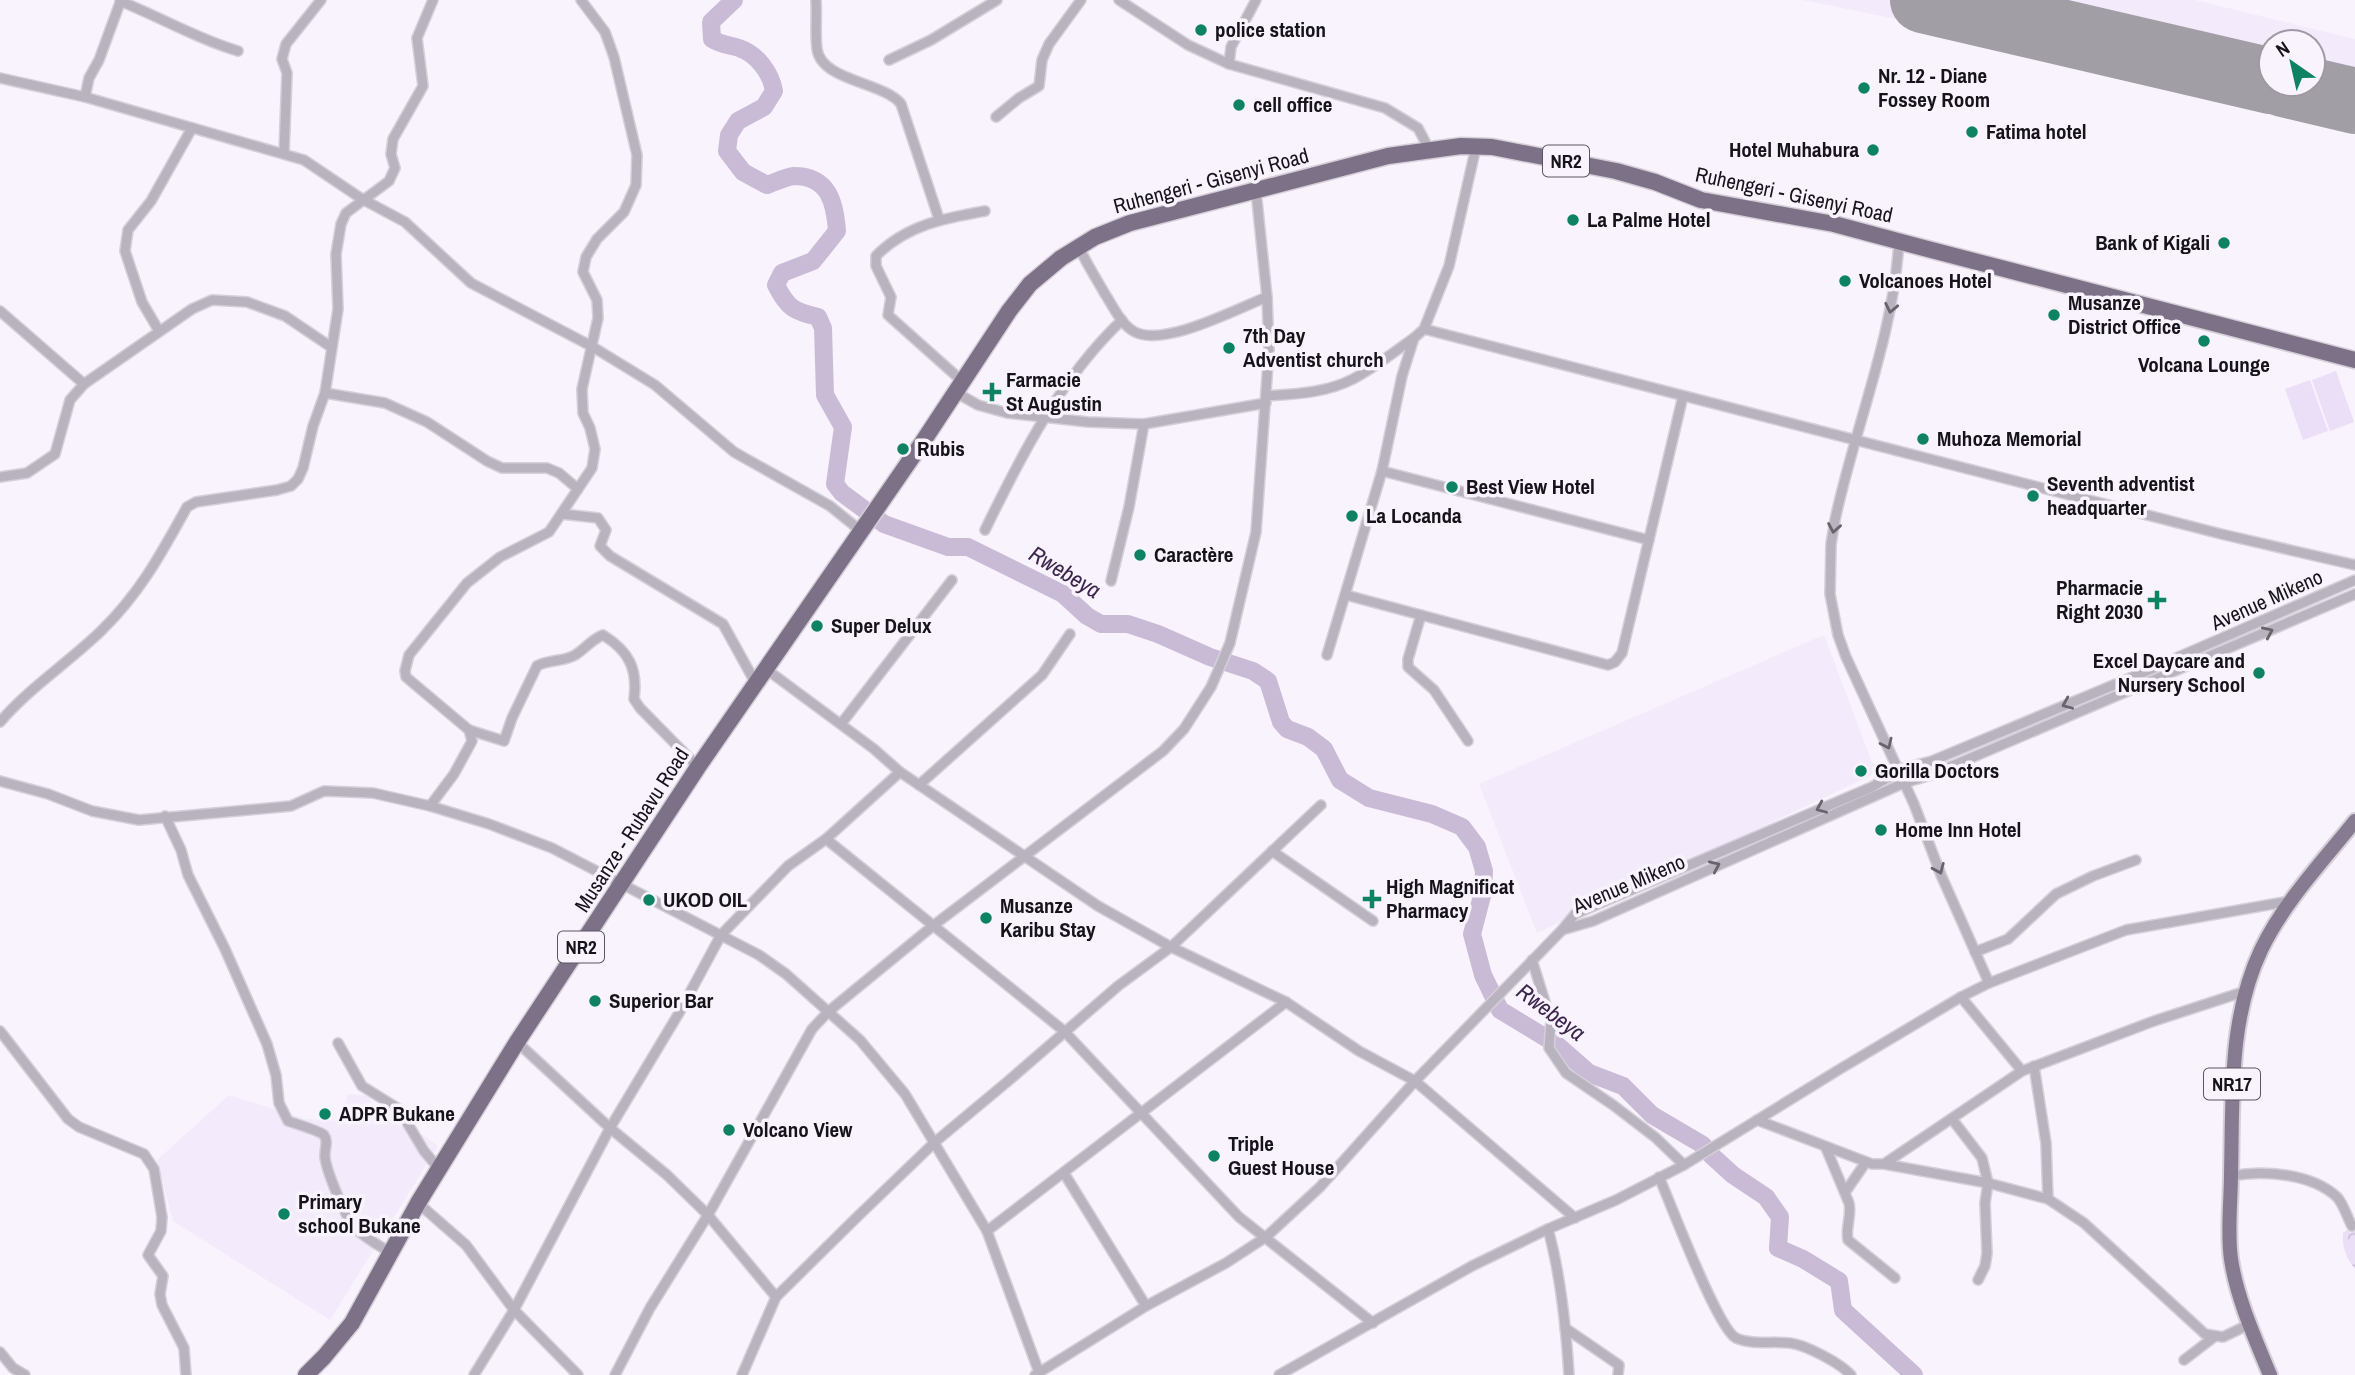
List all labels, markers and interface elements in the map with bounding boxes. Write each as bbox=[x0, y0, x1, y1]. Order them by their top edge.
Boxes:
place label: police station bbox=[1215, 15, 1326, 44]
marker: police station bbox=[1193, 22, 1209, 38]
north arrow bbox=[2257, 28, 2327, 98]
text: N bbox=[2271, 35, 2294, 63]
place label: Nr. 12 - Diane Fossey Room bbox=[1878, 61, 1990, 114]
marker: Nr. 12 - Diane Fossey Room bbox=[1856, 80, 1872, 96]
place label: cell office bbox=[1253, 90, 1332, 119]
marker: cell office bbox=[1231, 97, 1247, 113]
place label: Fatima hotel bbox=[1986, 117, 2087, 146]
marker: Fatima hotel bbox=[1964, 124, 1980, 140]
place label: Hotel Muhabura bbox=[1729, 135, 1859, 164]
street label: Ruhengeri - Gisenyi Road bbox=[1110, 140, 1312, 221]
marker: Hotel Muhabura bbox=[1865, 142, 1881, 158]
road number: NR2 bbox=[1543, 146, 1589, 176]
street label: Ruhengeri - Gisenyi Road bbox=[1693, 159, 1895, 230]
place label: La Palme Hotel bbox=[1587, 205, 1710, 234]
marker: La Palme Hotel bbox=[1565, 212, 1581, 228]
place label: Bank of Kigali bbox=[2095, 228, 2210, 257]
marker: Bank of Kigali bbox=[2216, 235, 2232, 251]
place label: Volcanoes Hotel bbox=[1859, 266, 1992, 295]
marker: Volcanoes Hotel bbox=[1837, 273, 1853, 289]
place label: Musanze District Office bbox=[2068, 288, 2181, 341]
one-way arrow bbox=[1884, 302, 1899, 314]
marker: Musanze District Office bbox=[2046, 307, 2062, 323]
place label: 7th Day Adventist church bbox=[1243, 321, 1384, 374]
marker: Volcana Lounge bbox=[2196, 333, 2212, 349]
marker: 7th Day Adventist church bbox=[1221, 340, 1237, 356]
place label: Volcana Lounge bbox=[2138, 350, 2270, 379]
place label: Farmacie St Augustin bbox=[1006, 365, 1102, 418]
marker: Farmacie St Augustin bbox=[984, 384, 1000, 400]
place label: Muhoza Memorial bbox=[1937, 424, 2081, 453]
marker: Muhoza Memorial bbox=[1915, 431, 1931, 447]
place label: Rubis bbox=[917, 434, 965, 463]
marker: Rubis bbox=[895, 441, 911, 457]
place label: Seventh adventist headquarter bbox=[2047, 469, 2195, 522]
place label: Best View Hotel bbox=[1466, 472, 1595, 501]
marker: Best View Hotel bbox=[1444, 479, 1460, 495]
marker: Seventh adventist headquarter bbox=[2025, 488, 2041, 504]
place label: La Locanda bbox=[1366, 501, 1462, 530]
marker: La Locanda bbox=[1344, 508, 1360, 524]
one-way arrow bbox=[1827, 522, 1842, 534]
water label: Rwebeya bbox=[1024, 538, 1107, 605]
place label: Caractère bbox=[1154, 540, 1233, 569]
marker: Caractère bbox=[1132, 547, 1148, 563]
street label: Avenue Mikeno bbox=[2205, 562, 2327, 637]
place label: Pharmacie Right 2030 bbox=[2056, 573, 2143, 626]
marker: Pharmacie Right 2030 bbox=[2149, 592, 2165, 608]
place label: Super Delux bbox=[831, 611, 932, 640]
marker: Super Delux bbox=[809, 618, 825, 634]
one-way arrow bbox=[2261, 626, 2273, 640]
place label: Excel Daycare and Nursery School bbox=[2093, 646, 2245, 699]
marker: Excel Daycare and Nursery School bbox=[2251, 665, 2267, 681]
one-way arrow bbox=[2062, 696, 2074, 710]
one-way arrow bbox=[1879, 737, 1893, 749]
street label: Musanze - Rubavu Road bbox=[568, 742, 696, 918]
place label: Gorilla Doctors bbox=[1875, 756, 1999, 785]
marker: Gorilla Doctors bbox=[1853, 763, 1869, 779]
one-way arrow bbox=[1816, 800, 1828, 814]
place label: Home Inn Hotel bbox=[1895, 815, 2021, 844]
marker: Home Inn Hotel bbox=[1873, 822, 1889, 838]
street label: Avenue Mikeno bbox=[1567, 847, 1689, 921]
one-way arrow bbox=[1708, 860, 1720, 874]
one-way arrow bbox=[1930, 862, 1944, 874]
place label: High Magnificat Pharmacy bbox=[1386, 872, 1514, 925]
place label: UKOD OIL bbox=[663, 885, 748, 914]
place label: Musanze Karibu Stay bbox=[1000, 891, 1096, 944]
marker: High Magnificat Pharmacy bbox=[1364, 891, 1380, 907]
marker: UKOD OIL bbox=[641, 892, 657, 908]
marker: Musanze Karibu Stay bbox=[978, 910, 994, 926]
road number: NR2 bbox=[558, 931, 604, 962]
water label: Rwebeya bbox=[1511, 976, 1592, 1048]
place label: Superior Bar bbox=[609, 986, 714, 1015]
marker: Superior Bar bbox=[587, 993, 603, 1009]
road number: NR17 bbox=[2204, 1068, 2260, 1100]
place label: ADPR Bukane bbox=[339, 1099, 455, 1128]
marker: ADPR Bukane bbox=[317, 1106, 333, 1122]
place label: Volcano View bbox=[743, 1115, 853, 1144]
marker: Volcano View bbox=[721, 1122, 737, 1138]
place label: Triple Guest House bbox=[1228, 1129, 1334, 1182]
marker: Triple Guest House bbox=[1206, 1148, 1222, 1164]
place label: Primary school Bukane bbox=[298, 1187, 421, 1240]
marker: Primary school Bukane bbox=[276, 1206, 292, 1222]

